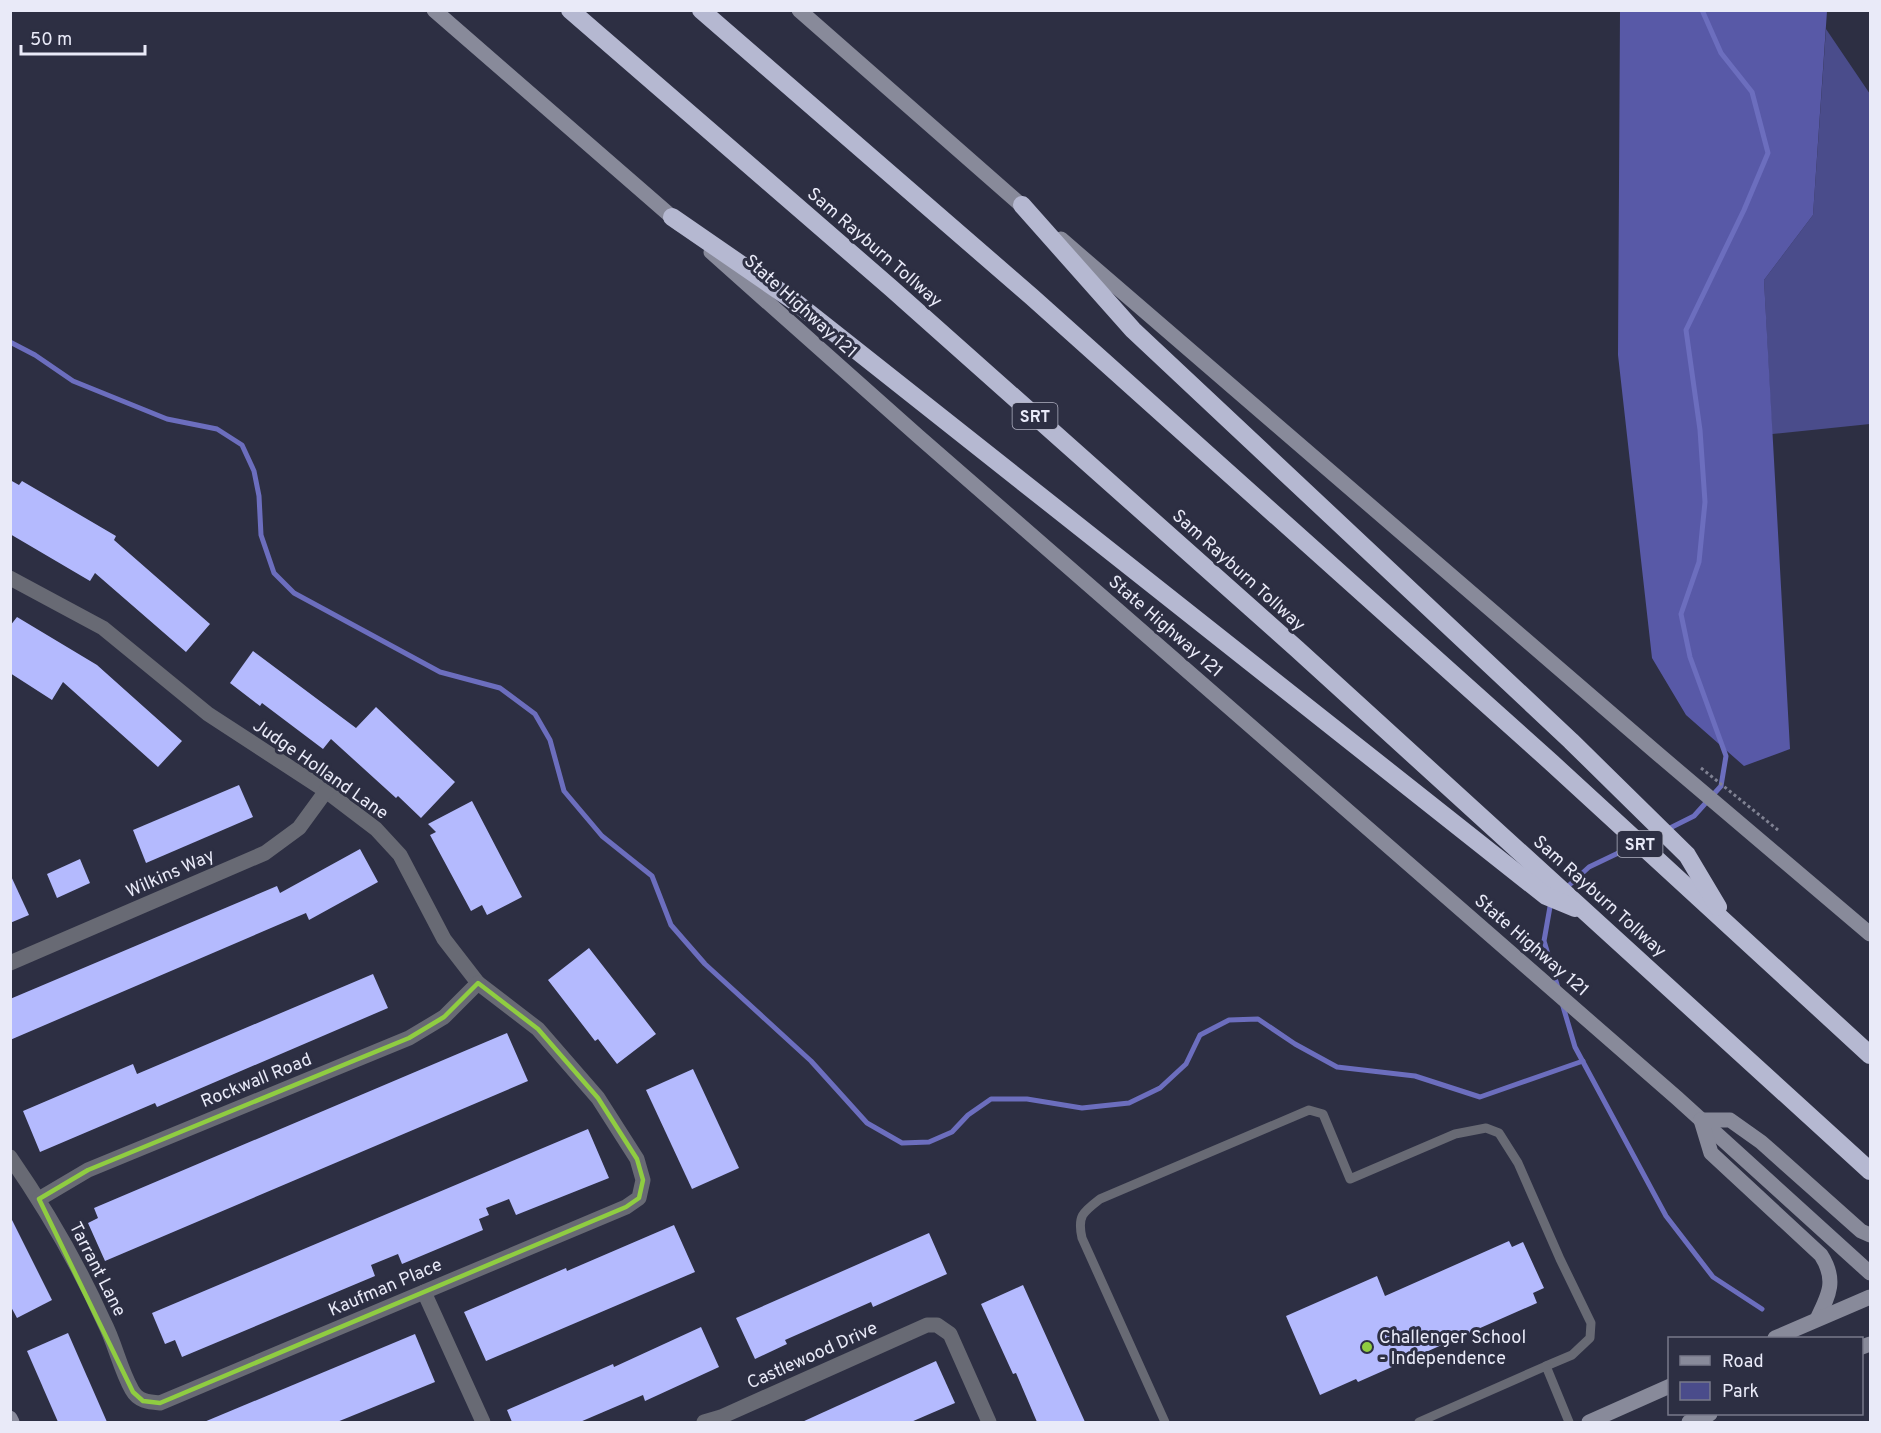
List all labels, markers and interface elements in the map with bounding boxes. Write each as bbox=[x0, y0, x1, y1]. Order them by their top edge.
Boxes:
scale bar bbox=[21, 18, 146, 56]
text: 50 m bbox=[30, 29, 72, 52]
street label: Sam Rayburn Tollway bbox=[802, 183, 946, 313]
street label: State Highway 121 bbox=[739, 250, 861, 364]
road number: SRT bbox=[1012, 403, 1058, 429]
street label: Sam Rayburn Tollway bbox=[1167, 505, 1309, 637]
street label: State Highway 121 bbox=[1103, 571, 1227, 683]
street label: Judge Holland Lane bbox=[248, 715, 392, 826]
street label: Sam Rayburn Tollway bbox=[1528, 831, 1670, 963]
road number: SRT bbox=[1618, 831, 1662, 857]
street label: Wilkins Way bbox=[123, 845, 219, 904]
street label: State Highway 121 bbox=[1469, 890, 1593, 1002]
street label: Rockwall Road bbox=[198, 1049, 315, 1114]
street label: Tarrant Lane bbox=[63, 1219, 130, 1321]
street label: Kaufman Place bbox=[325, 1254, 446, 1323]
street label: Castlewood Drive bbox=[744, 1317, 881, 1395]
place label: Challenger School - Independence bbox=[1379, 1327, 1526, 1371]
legend bbox=[1668, 1337, 1863, 1415]
marker: Challenger School - Independence bbox=[1360, 1340, 1374, 1354]
text: Road bbox=[1722, 1351, 1764, 1374]
text: Park bbox=[1722, 1381, 1759, 1404]

